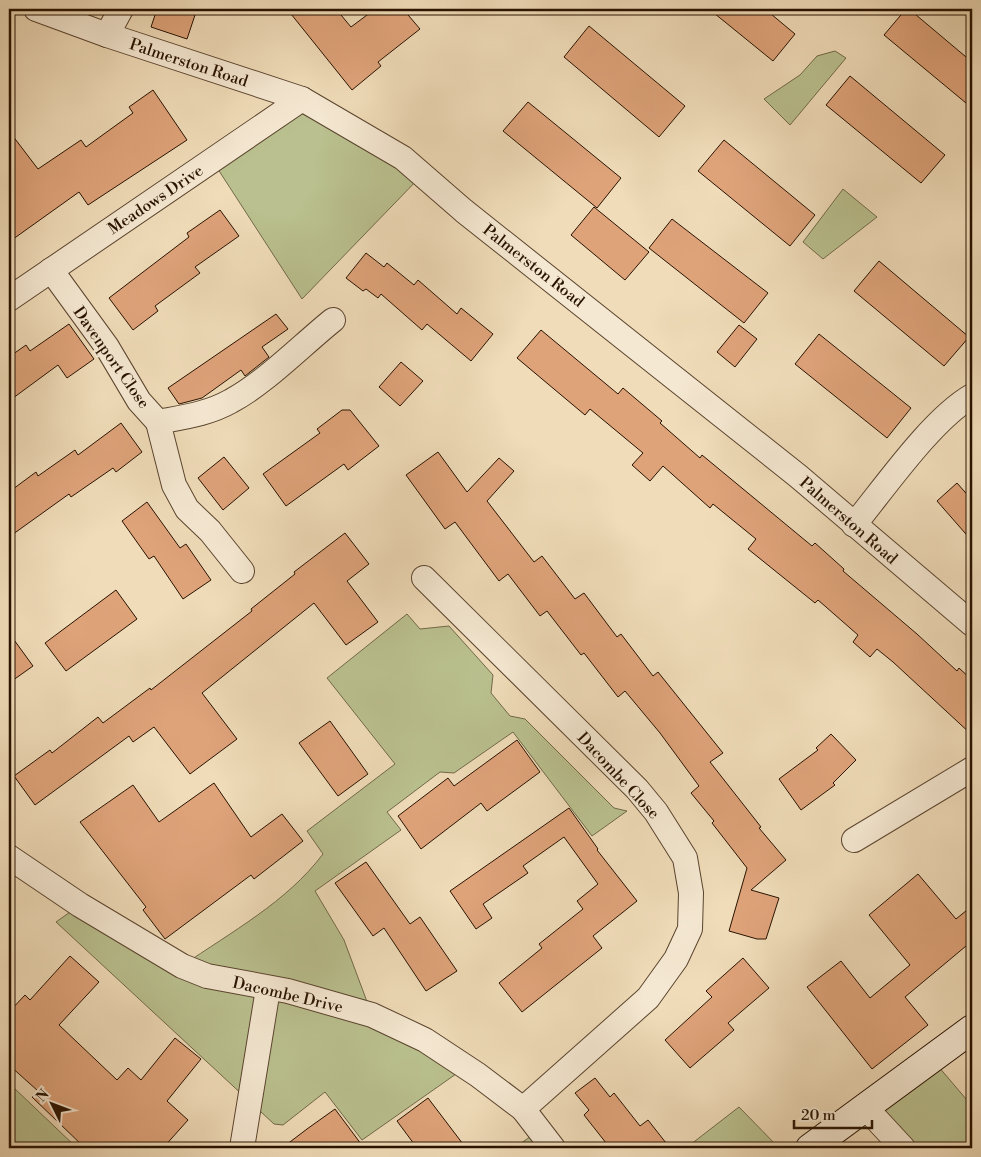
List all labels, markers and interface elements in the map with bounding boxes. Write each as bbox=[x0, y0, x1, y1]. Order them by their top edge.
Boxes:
street label: Palmerston Road bbox=[127, 34, 251, 92]
street label: Meadows Drive bbox=[104, 161, 207, 239]
street label: Palmerston Road bbox=[479, 220, 588, 312]
street label: Davenport Close bbox=[69, 303, 154, 413]
street label: Palmerston Road bbox=[795, 473, 902, 569]
street label: Dacombe Close bbox=[573, 728, 664, 823]
street label: Dacombe Drive bbox=[231, 973, 345, 1017]
north arrow bbox=[28, 1080, 78, 1130]
text: N bbox=[33, 1086, 53, 1106]
scale bar bbox=[794, 1097, 871, 1129]
text: 20 m bbox=[801, 1106, 836, 1125]

